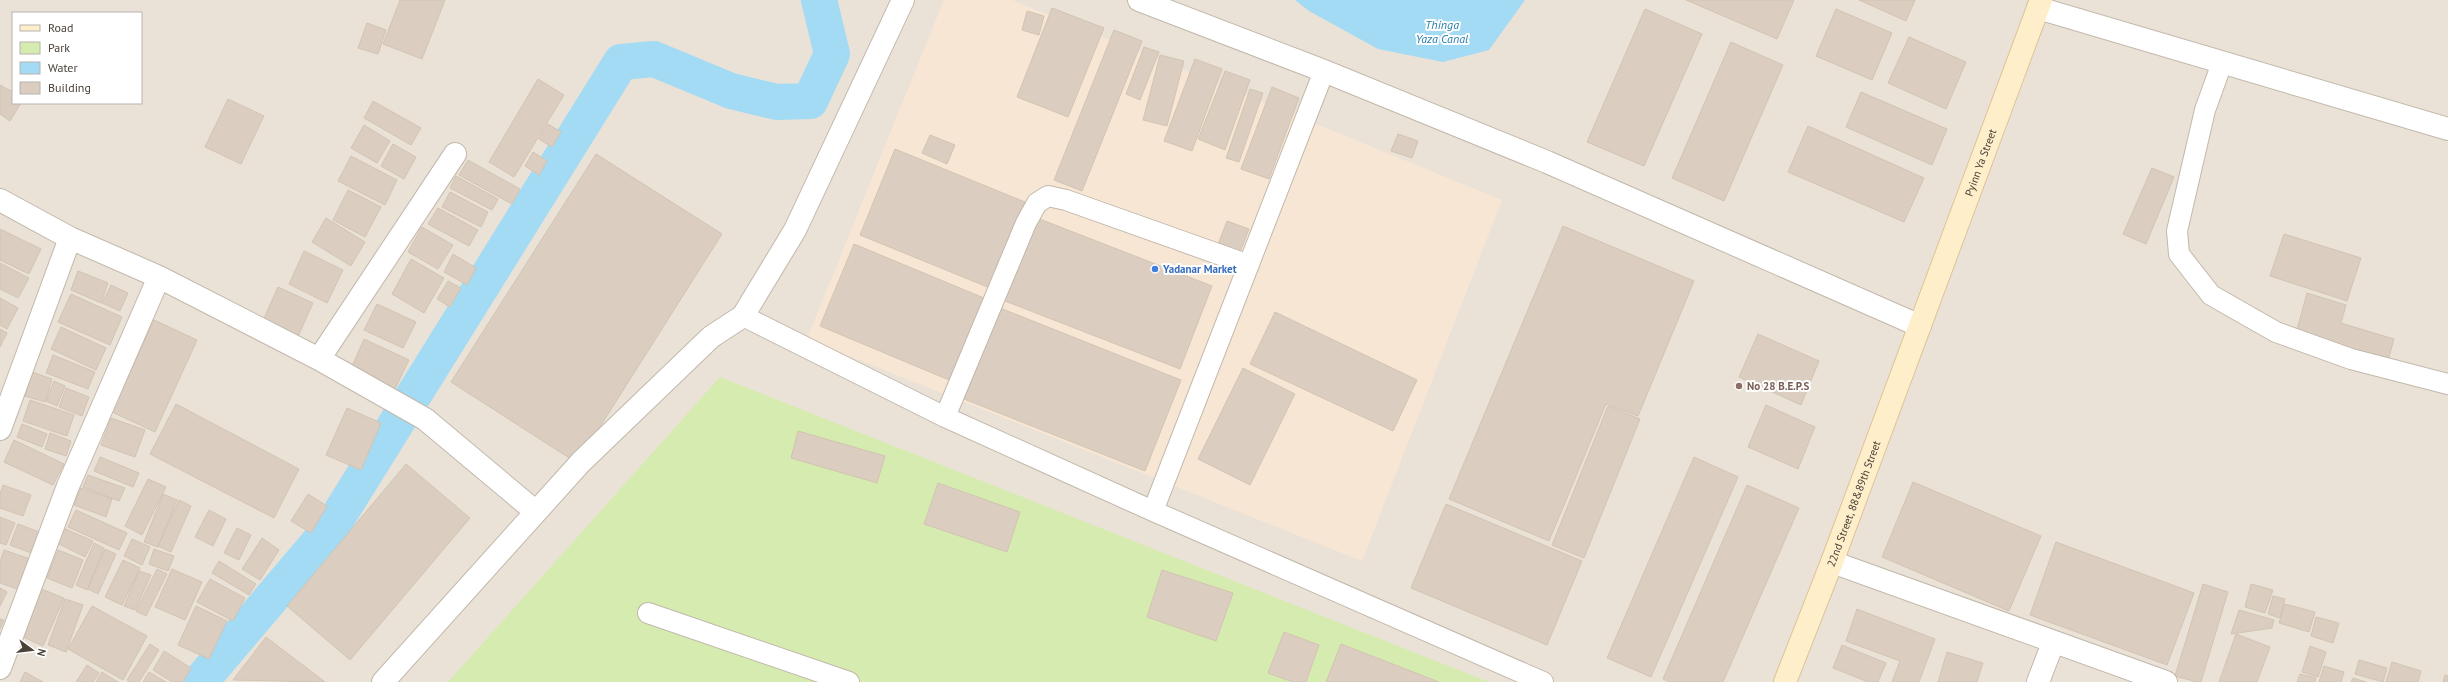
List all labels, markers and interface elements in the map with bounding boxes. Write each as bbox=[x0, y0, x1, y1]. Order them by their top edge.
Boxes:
legend bbox=[12, 12, 142, 104]
water label: Thinga Yaza Canal bbox=[1416, 17, 1469, 46]
text: Road bbox=[48, 20, 73, 35]
text: Park bbox=[48, 40, 70, 55]
text: Water bbox=[48, 60, 78, 75]
text: Building bbox=[48, 80, 91, 95]
street label: Pyinn Ya Street bbox=[1962, 127, 2000, 198]
place label: Yadanar Market bbox=[1162, 262, 1237, 276]
marker: Yadanar Market bbox=[1150, 264, 1160, 274]
place label: No 28 B.E.P.S bbox=[1747, 379, 1809, 393]
marker: No 28 B.E.P.S bbox=[1734, 381, 1744, 391]
street label: 22nd Street, 88&89th Street bbox=[1824, 438, 1884, 569]
north arrow bbox=[12, 630, 52, 670]
text: N bbox=[34, 647, 49, 658]

